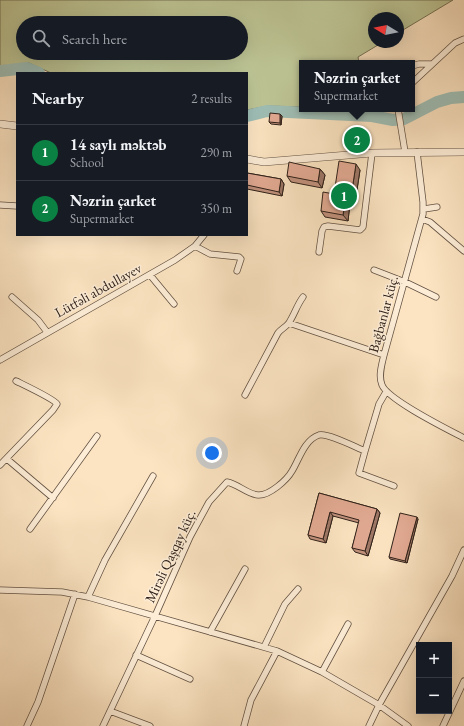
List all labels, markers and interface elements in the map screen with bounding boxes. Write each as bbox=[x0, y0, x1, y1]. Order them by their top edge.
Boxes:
north arrow bbox=[368, 12, 404, 48]
search box bbox=[16, 16, 248, 60]
icon: search bbox=[30, 27, 52, 49]
text: Search here bbox=[62, 29, 127, 48]
popup bbox=[299, 60, 415, 112]
text: Nəzrin çarket bbox=[314, 68, 400, 87]
text: Nearby bbox=[32, 87, 84, 109]
text: Supermarket bbox=[314, 87, 378, 104]
text: 2 results bbox=[191, 90, 232, 107]
pin: 2 bbox=[344, 125, 370, 155]
text: 14 saylı məktəb bbox=[70, 135, 166, 154]
text: 1 bbox=[42, 144, 48, 161]
text: 290 m bbox=[201, 144, 232, 161]
text: School bbox=[70, 154, 104, 171]
pin: 1 bbox=[331, 181, 357, 211]
text: Nəzrin çarket bbox=[70, 191, 156, 210]
text: 2 bbox=[42, 200, 48, 217]
text: 350 m bbox=[201, 200, 232, 217]
text: Supermarket bbox=[70, 210, 134, 227]
street label: Lütfəli abdullayev bbox=[52, 258, 145, 321]
street label: Bağbanlar küç. bbox=[364, 273, 402, 355]
your location bbox=[202, 443, 222, 463]
street label: Mirəli Qaşqay küç. bbox=[141, 506, 199, 606]
map controls bbox=[416, 642, 452, 714]
button: + bbox=[416, 642, 452, 678]
button: − bbox=[416, 678, 452, 714]

